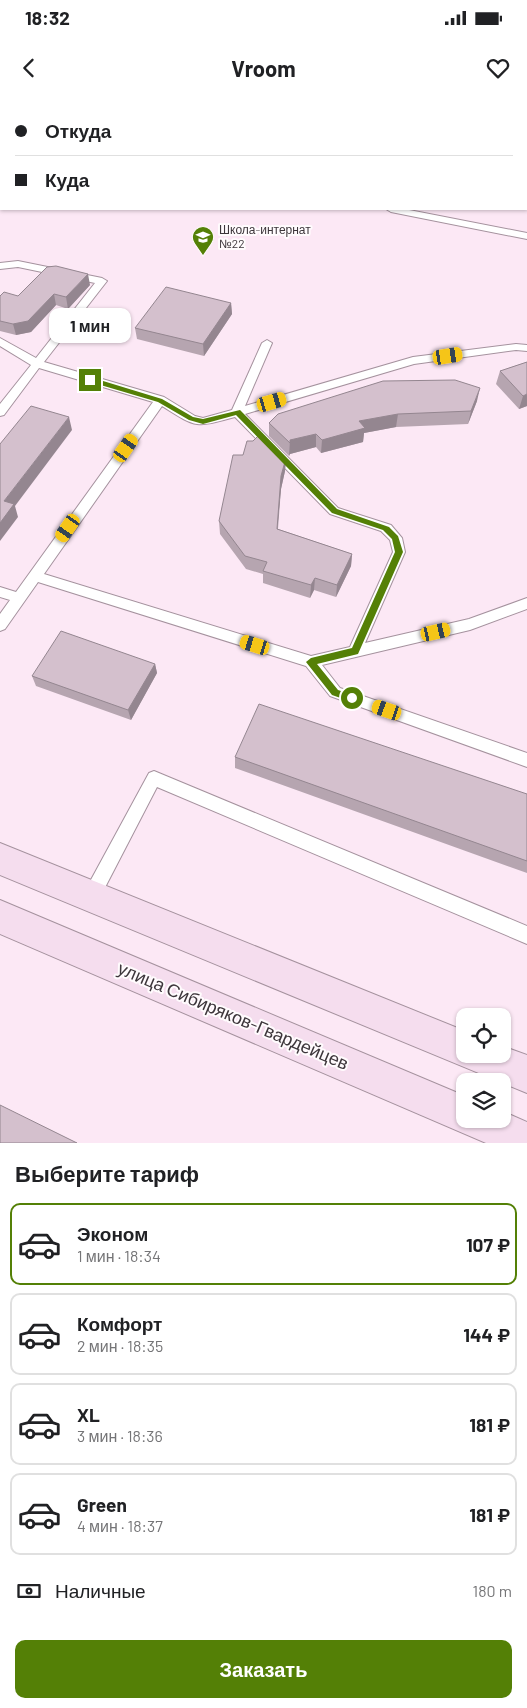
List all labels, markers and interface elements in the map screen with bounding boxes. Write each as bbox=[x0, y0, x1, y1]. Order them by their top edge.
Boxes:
text: 18:32 bbox=[25, 6, 70, 29]
icon: back bbox=[15, 54, 43, 82]
icon: heart bbox=[484, 54, 512, 82]
text: Vroom bbox=[231, 55, 296, 81]
text: Откуда bbox=[45, 119, 111, 142]
text: Куда bbox=[45, 168, 89, 191]
place label: Школа-интернат №22 bbox=[219, 222, 311, 250]
school or university icon: Школа-интернат №22 bbox=[191, 225, 215, 256]
callout: 1 мин bbox=[49, 308, 131, 342]
text: 1 мин bbox=[70, 316, 110, 335]
car bbox=[432, 346, 463, 366]
route end bbox=[79, 369, 101, 391]
car bbox=[255, 391, 288, 413]
car bbox=[111, 431, 140, 465]
car bbox=[53, 511, 82, 545]
car bbox=[419, 621, 452, 643]
car bbox=[238, 633, 271, 657]
route start bbox=[341, 687, 363, 709]
car bbox=[370, 698, 403, 722]
street label: улица Сибиряков-Гвардейцев bbox=[115, 956, 352, 1074]
map controls bbox=[456, 1008, 511, 1128]
button: locate bbox=[456, 1008, 511, 1063]
button: layers bbox=[456, 1073, 511, 1128]
text: Выберите тариф bbox=[15, 1160, 199, 1186]
icon: car bbox=[17, 1222, 62, 1267]
text: Эконом bbox=[77, 1222, 148, 1245]
text: 107 ₽ bbox=[466, 1233, 510, 1256]
text: 1 мин · 18:34 bbox=[77, 1246, 161, 1265]
icon: car bbox=[17, 1312, 62, 1357]
text: Комфорт bbox=[77, 1312, 162, 1335]
text: 144 ₽ bbox=[463, 1323, 510, 1346]
text: 2 мин · 18:35 bbox=[77, 1336, 163, 1355]
icon: car bbox=[17, 1402, 62, 1447]
text: XL bbox=[77, 1403, 100, 1426]
text: 181 ₽ bbox=[469, 1413, 510, 1436]
text: 3 мин · 18:36 bbox=[77, 1426, 163, 1445]
icon: car bbox=[17, 1492, 62, 1537]
text: Green bbox=[77, 1493, 127, 1516]
text: 181 ₽ bbox=[469, 1503, 510, 1526]
text: 4 мин · 18:37 bbox=[77, 1516, 163, 1535]
icon: cash bbox=[15, 1577, 43, 1605]
text: Наличные bbox=[55, 1579, 146, 1602]
text: 180 m bbox=[473, 1581, 512, 1600]
button: Заказать bbox=[15, 1640, 512, 1698]

